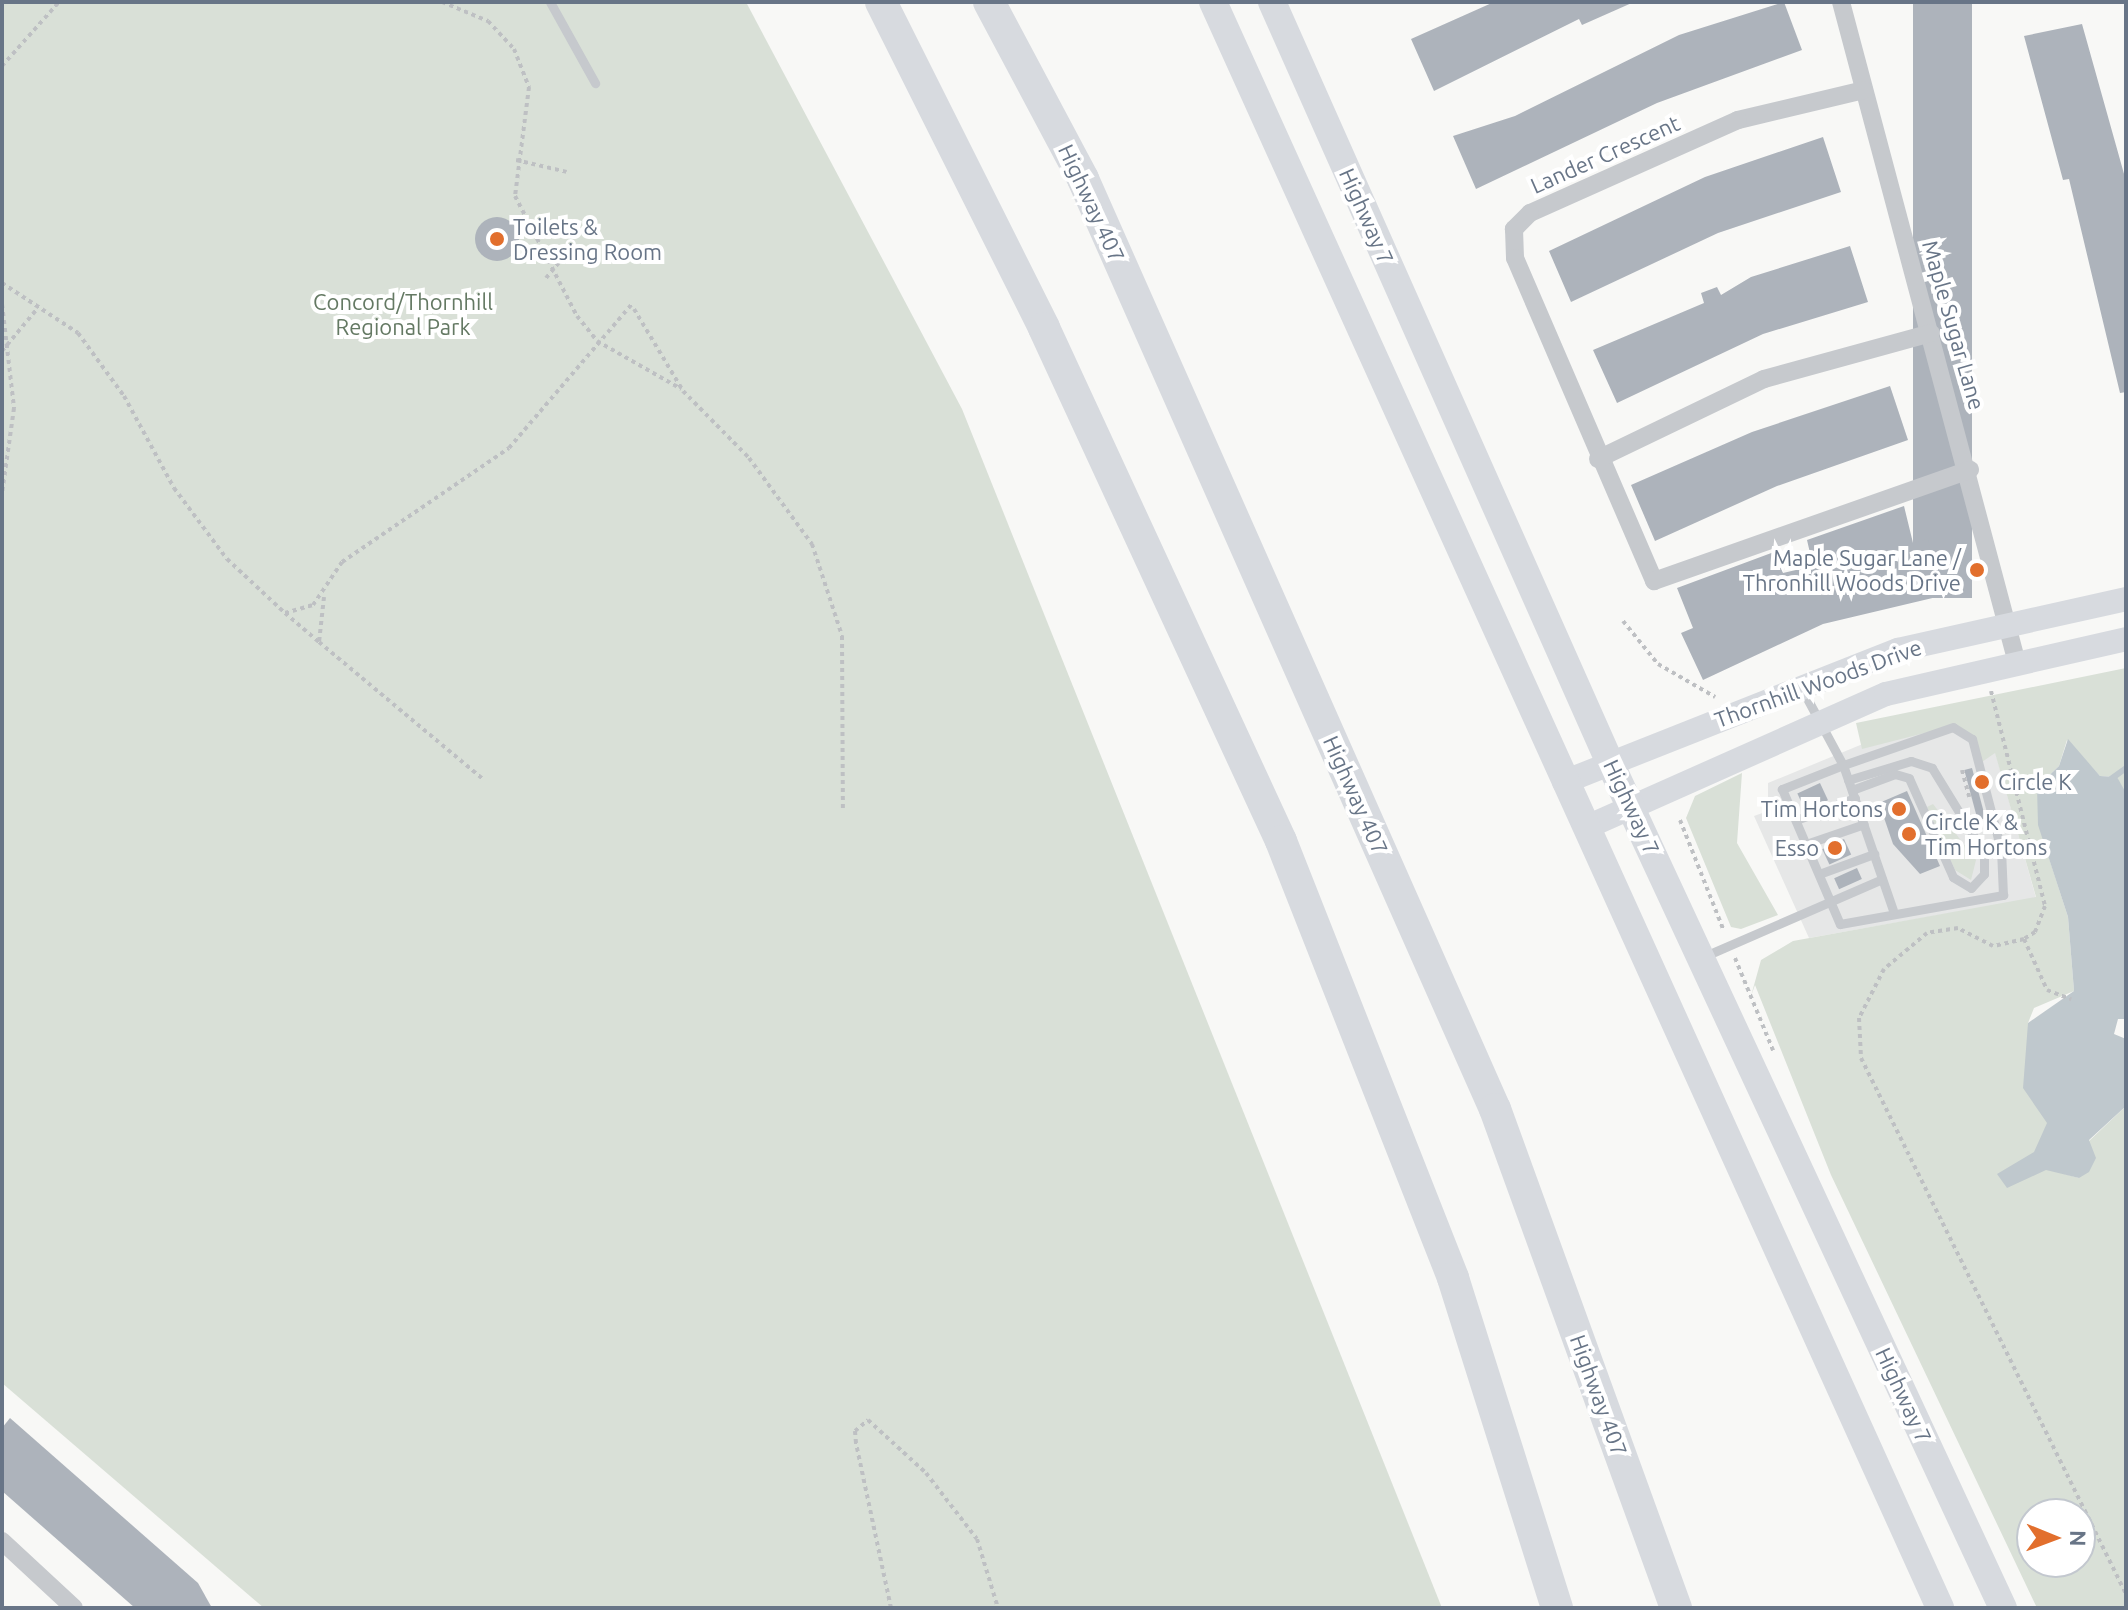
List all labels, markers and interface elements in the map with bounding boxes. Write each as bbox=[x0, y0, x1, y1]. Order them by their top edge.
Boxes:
street label: Lander Crescent bbox=[1526, 109, 1684, 199]
street label: Highway 407 bbox=[1053, 140, 1131, 266]
street label: Highway 7 bbox=[1334, 164, 1400, 268]
place label: Toilets & Dressing Room bbox=[513, 213, 662, 264]
marker: Toilets & Dressing Room bbox=[488, 230, 506, 248]
street label: Maple Sugar Lane bbox=[1917, 237, 1991, 413]
park label: Concord/Thornhill Regional Park bbox=[313, 288, 493, 340]
place label: Maple Sugar Lane / Thronhill Woods Drive bbox=[1743, 544, 1961, 596]
marker: Maple Sugar Lane / Thronhill Woods Drive bbox=[1968, 561, 1986, 579]
street label: Thornhill Woods Drive bbox=[1711, 633, 1925, 733]
street label: Highway 407 bbox=[1318, 732, 1394, 858]
street label: Highway 7 bbox=[1598, 755, 1666, 859]
place label: Circle K bbox=[1998, 769, 2072, 795]
marker: Circle K bbox=[1973, 773, 1991, 791]
place label: Tim Hortons bbox=[1761, 796, 1883, 822]
marker: Tim Hortons bbox=[1890, 800, 1908, 818]
place label: Circle K & Tim Hortons bbox=[1925, 808, 2047, 860]
marker: Circle K & Tim Hortons bbox=[1900, 825, 1918, 843]
place label: Esso bbox=[1775, 835, 1819, 861]
marker: Esso bbox=[1826, 839, 1844, 857]
street label: Highway 407 bbox=[1565, 1331, 1633, 1459]
street label: Highway 7 bbox=[1870, 1343, 1938, 1447]
north arrow bbox=[2016, 1498, 2096, 1578]
text: N bbox=[2066, 1530, 2091, 1547]

